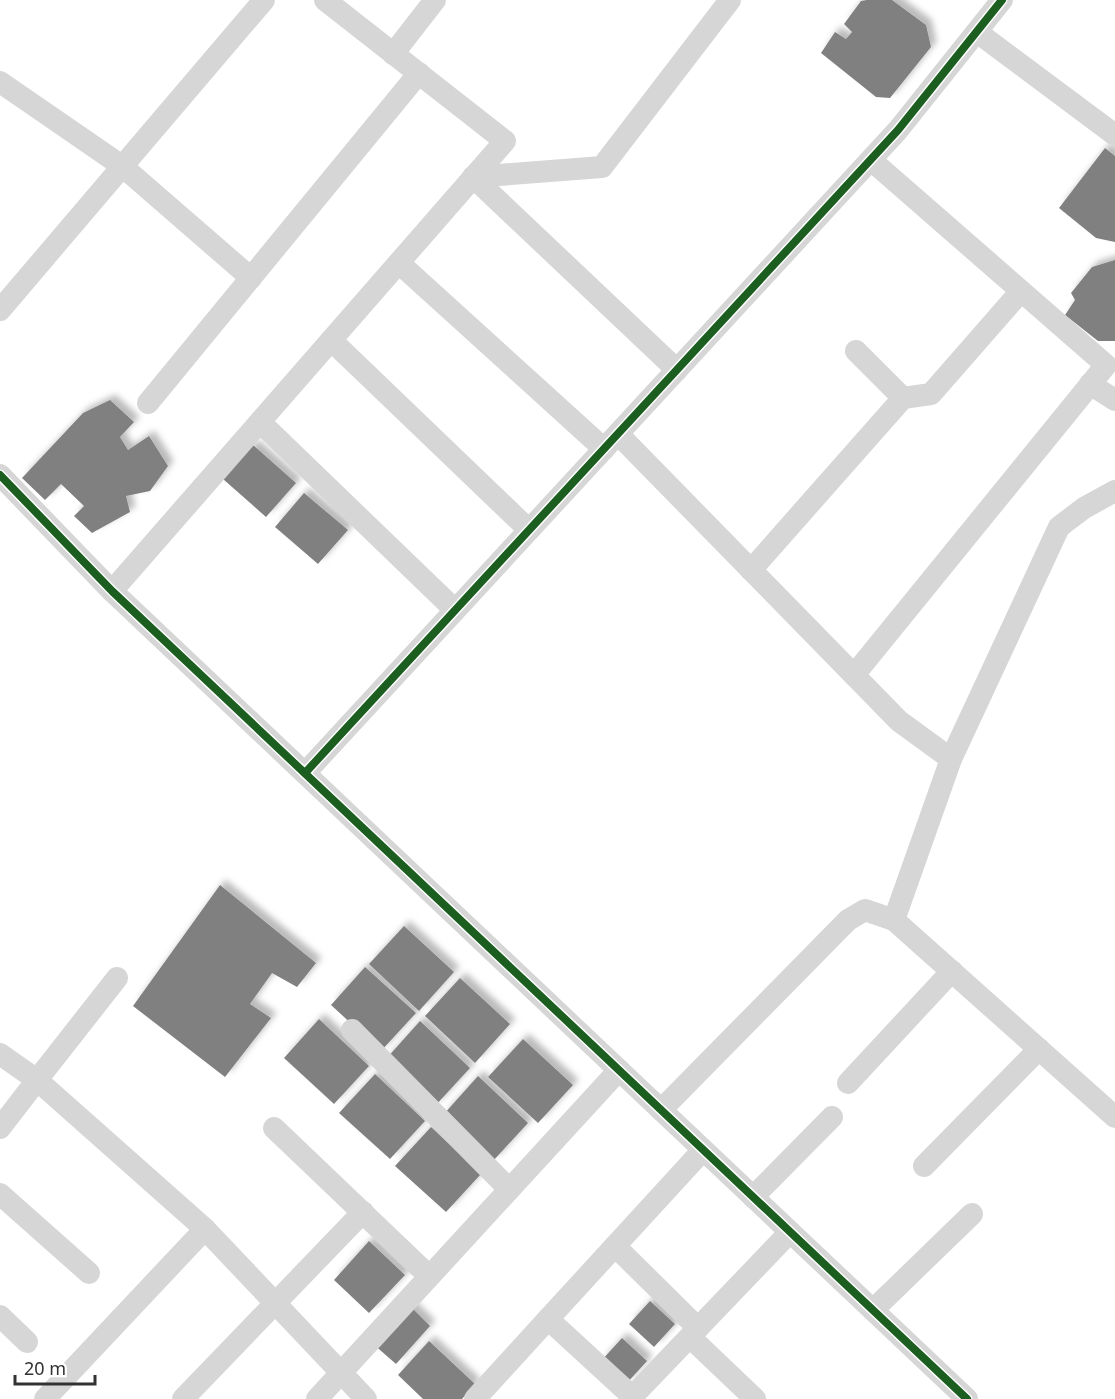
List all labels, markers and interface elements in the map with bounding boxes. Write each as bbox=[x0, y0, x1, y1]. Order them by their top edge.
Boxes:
scale bar bbox=[15, 1348, 94, 1386]
text: 20 m bbox=[24, 1356, 66, 1380]

